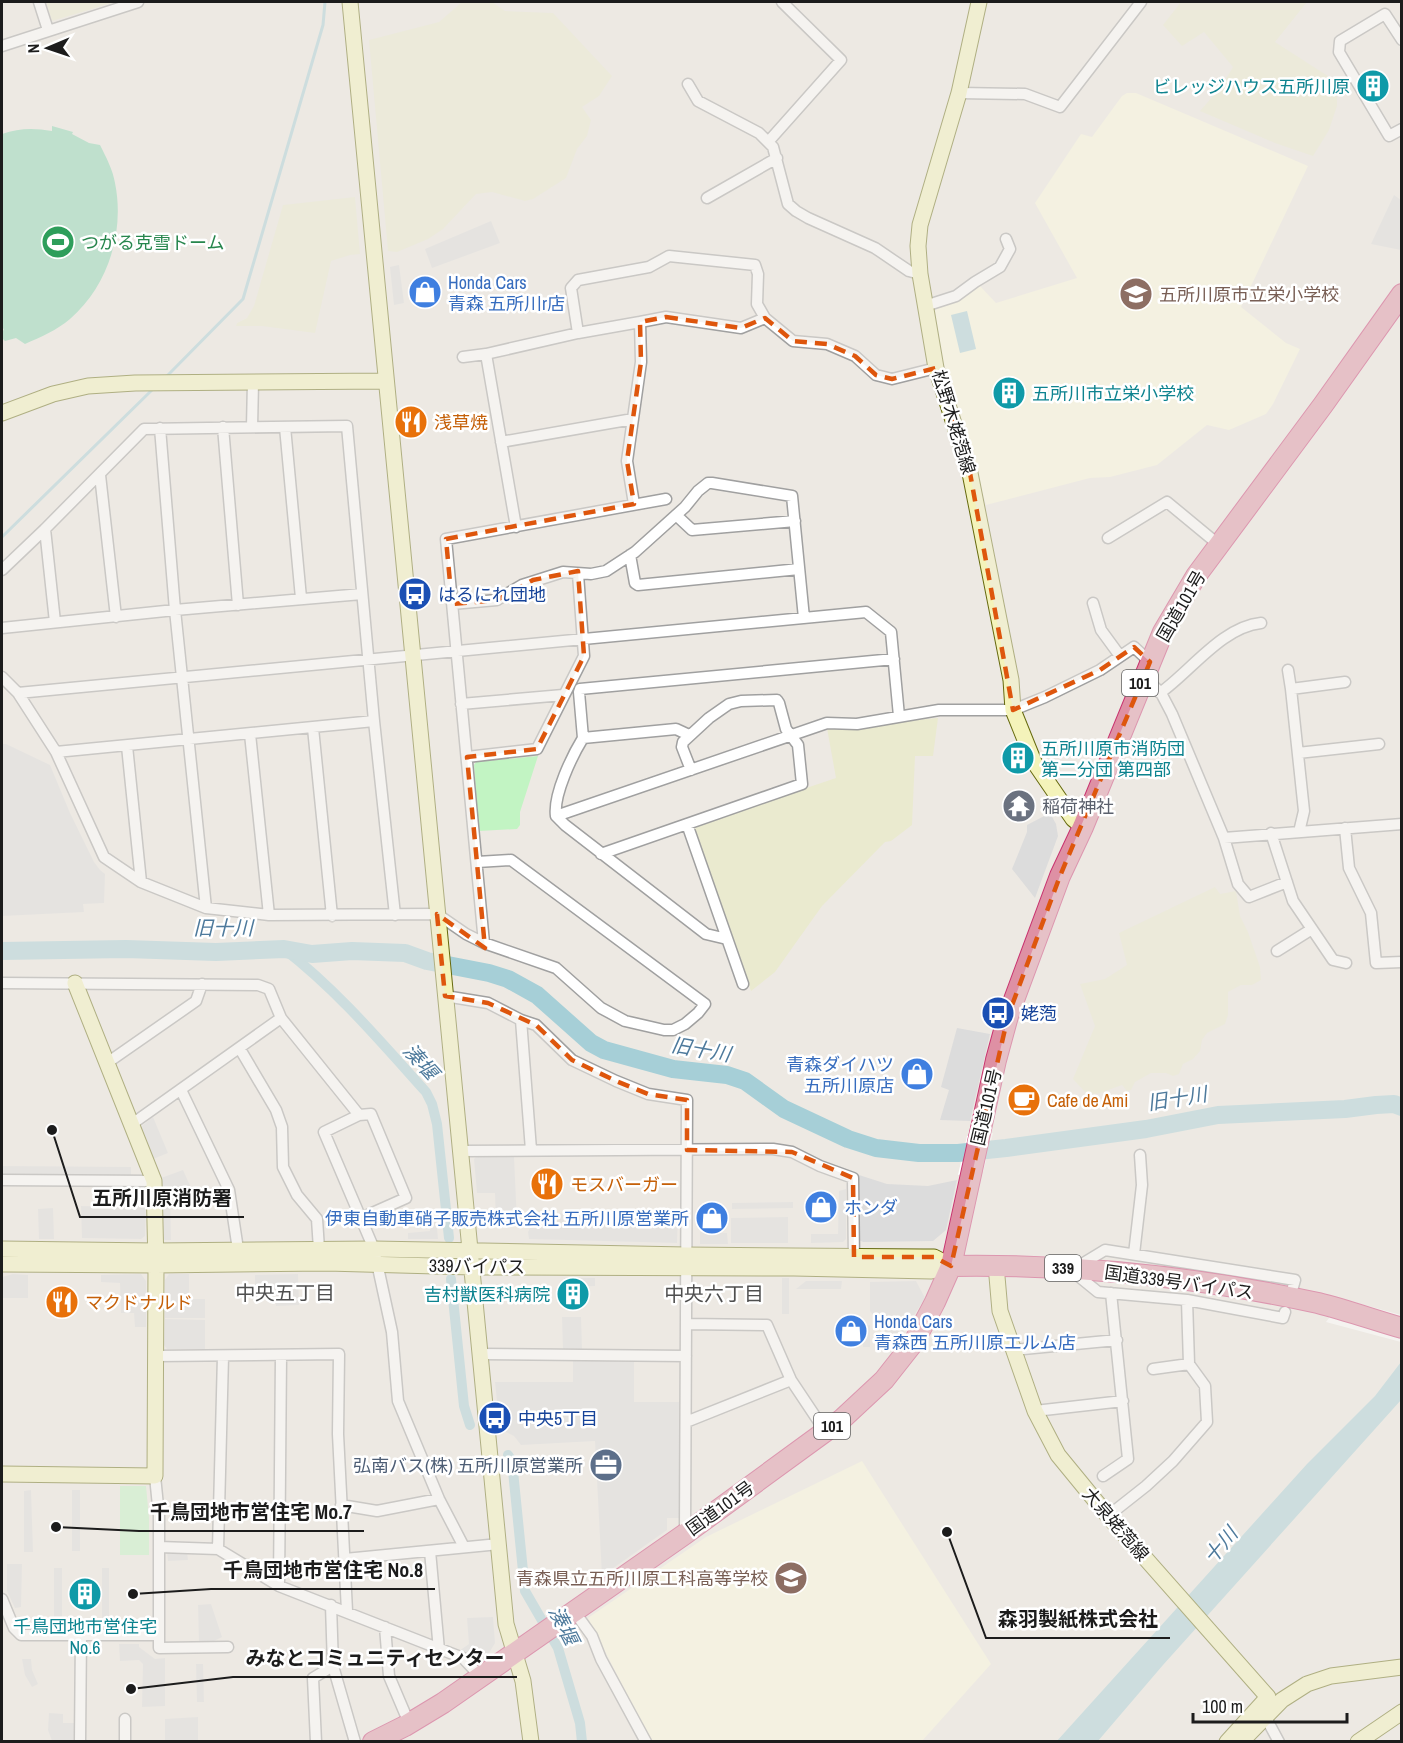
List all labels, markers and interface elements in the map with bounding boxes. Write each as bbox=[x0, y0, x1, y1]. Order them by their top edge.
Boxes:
north arrow bbox=[18, 18, 78, 78]
text: N bbox=[22, 43, 44, 54]
building icon: ビレッジハウス五所川原 bbox=[1355, 68, 1391, 104]
place label: ビレッジハウス五所川原 bbox=[1153, 74, 1350, 99]
sports icon: つがる克雪ドーム bbox=[40, 224, 76, 260]
place label: つがる克雪ドーム bbox=[81, 230, 224, 255]
place label: Honda Cars 青森 五所川r店 bbox=[448, 270, 565, 316]
shop icon: Honda Cars 青森 五所川r店 bbox=[407, 274, 443, 310]
school or university icon: 五所川原市立栄小学校 bbox=[1118, 276, 1154, 312]
place label: 五所川原市立栄小学校 bbox=[1159, 282, 1339, 307]
street label: 松野木姥萢線 bbox=[926, 367, 982, 477]
building icon: 五所川市立栄小学校 bbox=[991, 375, 1027, 411]
place label: 五所川市立栄小学校 bbox=[1032, 381, 1194, 406]
restaurant icon: 浅草焼 bbox=[393, 404, 429, 440]
place label: 浅草焼 bbox=[434, 410, 488, 435]
street label: 国道101号 bbox=[1151, 566, 1211, 646]
bus stop icon: はるにれ団地 bbox=[397, 576, 433, 612]
place label: はるにれ団地 bbox=[438, 582, 546, 607]
road number: 101 bbox=[1122, 670, 1158, 696]
place label: 五所川原市消防団 第二分団 第四部 bbox=[1041, 736, 1185, 782]
building icon: 五所川原市消防団 第二分団 第四部 bbox=[1000, 740, 1036, 776]
temple icon: 稲荷神社 bbox=[1001, 788, 1037, 824]
place label: 稲荷神社 bbox=[1042, 794, 1114, 819]
water label: 旧十川 bbox=[193, 914, 255, 941]
bus stop icon: 姥萢 bbox=[980, 995, 1016, 1031]
place label: 姥萢 bbox=[1021, 1001, 1057, 1026]
water label: 旧十川 bbox=[669, 1030, 735, 1068]
water label: 湊堰 bbox=[398, 1037, 447, 1088]
place label: 青森ダイハツ 五所川原店 bbox=[786, 1052, 894, 1098]
shop icon: 青森ダイハツ 五所川原店 bbox=[899, 1056, 935, 1092]
street label: 国道101号 bbox=[965, 1066, 1007, 1148]
water label: 旧十川 bbox=[1145, 1080, 1211, 1116]
cafe icon: Cafe de Ami bbox=[1006, 1082, 1042, 1118]
place label: Cafe de Ami bbox=[1047, 1088, 1128, 1113]
restaurant icon: モスバーガー bbox=[529, 1166, 565, 1202]
place label: モスバーガー bbox=[570, 1172, 678, 1197]
callout: 五所川原消防署 bbox=[80, 1179, 244, 1217]
text: 五所川原消防署 bbox=[92, 1184, 232, 1211]
shop icon: ホンダ bbox=[803, 1189, 839, 1225]
place label: ホンダ bbox=[844, 1195, 898, 1220]
shop icon: 伊東自動車硝子販売株式会社 五所川原営業所 bbox=[694, 1200, 730, 1236]
place label: 伊東自動車硝子販売株式会社 五所川原営業所 bbox=[325, 1206, 689, 1231]
street label: 339バイパス bbox=[429, 1253, 525, 1279]
road number: 339 bbox=[1045, 1255, 1081, 1281]
street label: 国道339号バイパス bbox=[1103, 1259, 1255, 1305]
building icon: 吉村獣医科病院 bbox=[555, 1276, 591, 1312]
district label: 中央五丁目 bbox=[235, 1279, 335, 1306]
district label: 中央六丁目 bbox=[664, 1280, 764, 1307]
place label: 吉村獣医科病院 bbox=[424, 1282, 550, 1307]
restaurant icon: マクドナルド bbox=[44, 1284, 80, 1320]
place label: マクドナルド bbox=[85, 1290, 193, 1315]
place label: Honda Cars 青森西 五所川原エルム店 bbox=[874, 1309, 1076, 1355]
shop icon: Honda Cars 青森西 五所川原エルム店 bbox=[833, 1313, 869, 1349]
bus stop icon: 中央5丁目 bbox=[477, 1400, 513, 1436]
place label: 中央5丁目 bbox=[518, 1406, 598, 1431]
road number: 101 bbox=[814, 1413, 850, 1439]
office icon: 弘南バス(株) 五所川原営業所 bbox=[588, 1447, 624, 1483]
place label: 弘南バス(株) 五所川原営業所 bbox=[353, 1453, 583, 1478]
street label: 国道101号 bbox=[681, 1475, 759, 1541]
street label: 大泉姥萢線 bbox=[1077, 1482, 1155, 1566]
callout: 千鳥団地市営住宅 Mo.7 bbox=[139, 1493, 364, 1531]
text: 千鳥団地市営住宅 Mo.7 bbox=[150, 1498, 352, 1525]
water label: 十川 bbox=[1197, 1519, 1244, 1569]
callout: 千鳥団地市営住宅 No.8 bbox=[211, 1551, 435, 1589]
text: 千鳥団地市営住宅 No.8 bbox=[223, 1556, 423, 1583]
school or university icon: 青森県立五所川原工科高等学校 bbox=[773, 1560, 809, 1596]
place label: 青森県立五所川原工科高等学校 bbox=[516, 1566, 768, 1591]
building icon: 千鳥団地市営住宅 No.6 bbox=[67, 1576, 103, 1612]
callout: 森羽製紙株式会社 bbox=[986, 1600, 1170, 1638]
water label: 湊堰 bbox=[543, 1601, 587, 1653]
text: 森羽製紙株式会社 bbox=[998, 1605, 1158, 1632]
place label: 千鳥団地市営住宅 No.6 bbox=[13, 1614, 157, 1660]
callout: みなとコミュニティセンター bbox=[233, 1639, 517, 1677]
text: みなとコミュニティセンター bbox=[246, 1644, 504, 1671]
scale bar bbox=[1193, 1686, 1348, 1724]
text: 100 m bbox=[1202, 1694, 1243, 1719]

